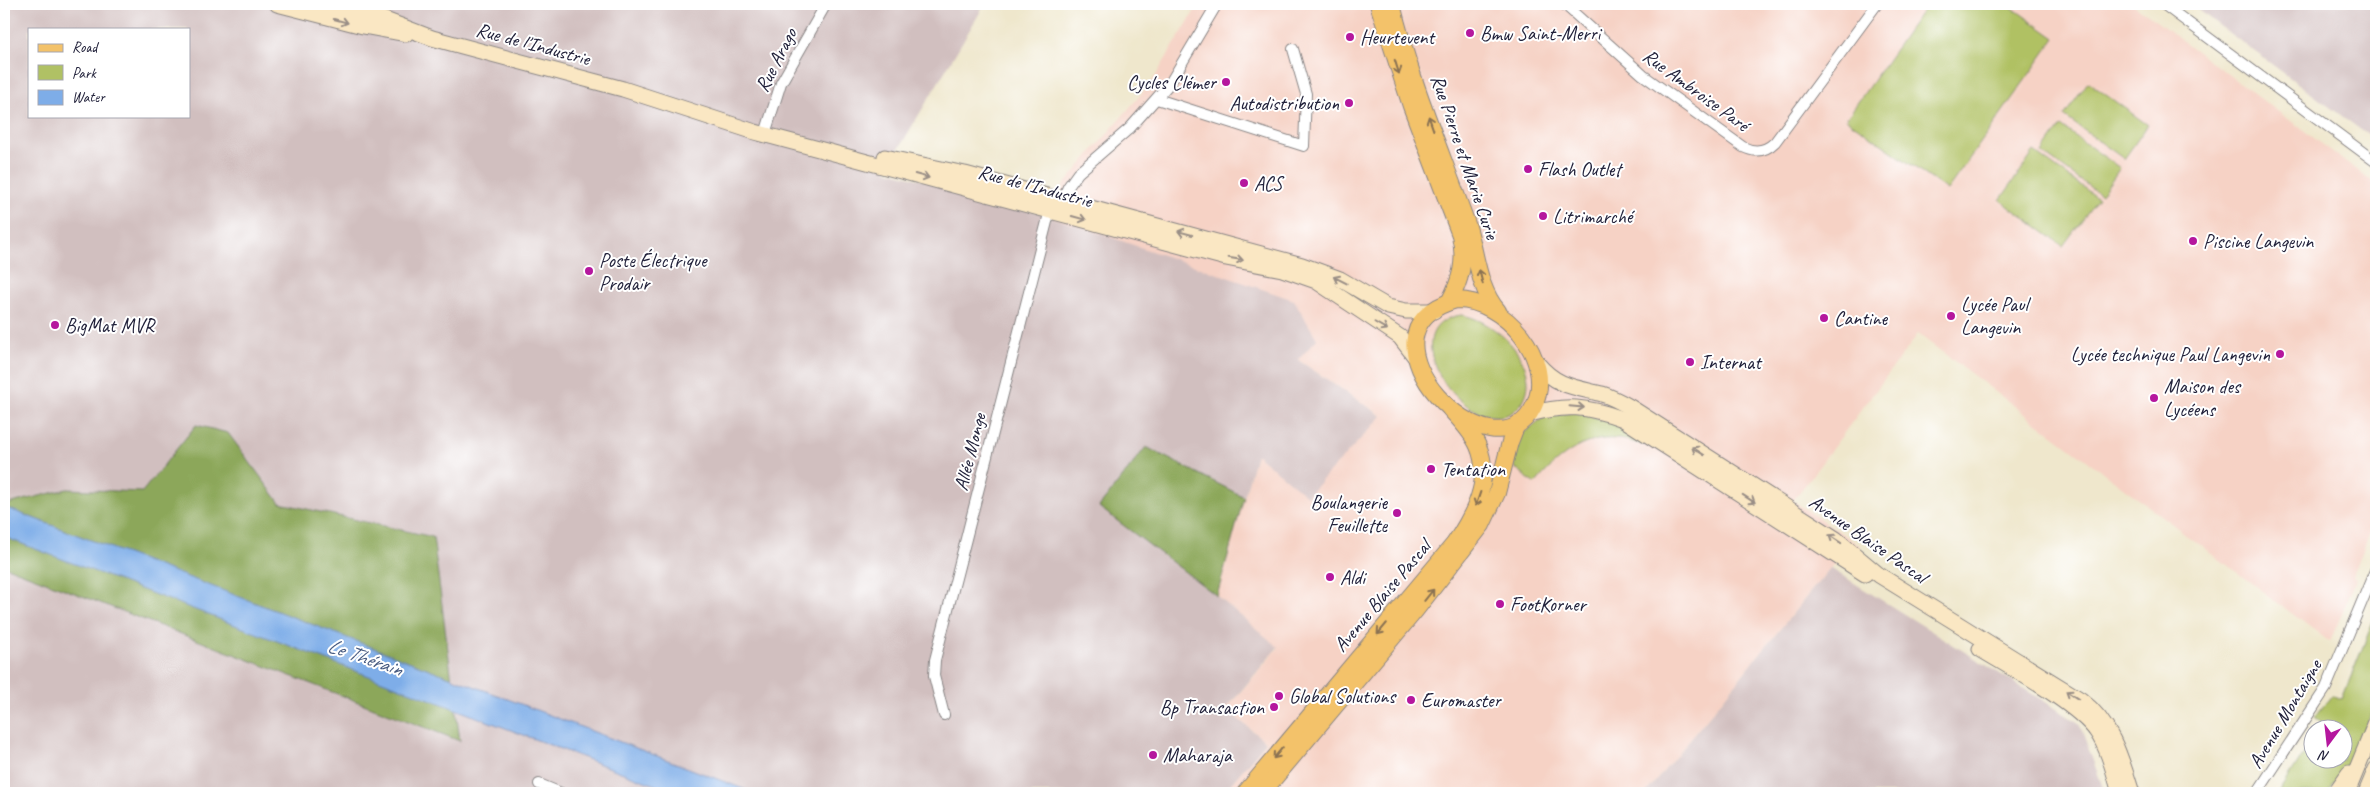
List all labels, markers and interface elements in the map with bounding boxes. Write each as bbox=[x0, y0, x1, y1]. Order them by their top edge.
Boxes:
one-way arrow bbox=[333, 17, 349, 26]
street label: Rue de l'Industrie bbox=[473, 17, 594, 72]
place label: Bmw Saint-Merri bbox=[1480, 21, 1603, 46]
street label: Rue Arago bbox=[749, 23, 803, 96]
place label: Heurtevent bbox=[1360, 25, 1437, 50]
marker: Bmw Saint-Merri bbox=[1464, 27, 1476, 39]
legend bbox=[28, 28, 190, 118]
marker: Heurtevent bbox=[1344, 31, 1356, 43]
text: Road bbox=[72, 38, 99, 57]
street label: Rue Ambroise Paré bbox=[1638, 43, 1757, 139]
one-way arrow bbox=[1393, 59, 1403, 75]
text: Park bbox=[72, 64, 97, 83]
place label: Cycles Clémer bbox=[1127, 70, 1218, 95]
street label: Rue Pierre et Marie Curie bbox=[1425, 72, 1505, 244]
marker: Cycles Clémer bbox=[1220, 76, 1232, 88]
text: Water bbox=[72, 88, 106, 107]
place label: Autodistribution bbox=[1230, 91, 1340, 116]
marker: Autodistribution bbox=[1343, 97, 1355, 109]
one-way arrow bbox=[1426, 115, 1435, 131]
place label: Flash Outlet bbox=[1538, 157, 1624, 182]
street label: Rue de l'Industrie bbox=[975, 159, 1096, 214]
marker: Flash Outlet bbox=[1522, 163, 1534, 175]
place label: ACS bbox=[1254, 171, 1284, 196]
one-way arrow bbox=[913, 172, 929, 182]
marker: ACS bbox=[1238, 177, 1250, 189]
place label: Litrimarché bbox=[1553, 204, 1636, 229]
marker: Litrimarché bbox=[1537, 210, 1549, 222]
one-way arrow bbox=[1070, 214, 1086, 224]
one-way arrow bbox=[1177, 228, 1193, 237]
place label: Piscine Langevin bbox=[2203, 229, 2314, 254]
marker: Piscine Langevin bbox=[2187, 235, 2199, 247]
place label: Poste Électrique Prodair bbox=[599, 248, 708, 296]
one-way arrow bbox=[1227, 255, 1243, 265]
marker: Poste Électrique Prodair bbox=[583, 265, 595, 277]
one-way arrow bbox=[1476, 270, 1485, 286]
one-way arrow bbox=[1333, 275, 1348, 284]
place label: Lycée Paul Langevin bbox=[1961, 292, 2032, 340]
place label: Cantine bbox=[1834, 306, 1889, 331]
marker: Lycée Paul Langevin bbox=[1945, 310, 1957, 322]
marker: Cantine bbox=[1818, 312, 1830, 324]
place label: BigMat MVR bbox=[65, 313, 156, 338]
marker: BigMat MVR bbox=[49, 319, 61, 331]
one-way arrow bbox=[1373, 322, 1388, 331]
place label: Lycée technique Paul Langevin bbox=[2071, 342, 2271, 367]
marker: Lycée technique Paul Langevin bbox=[2274, 348, 2286, 360]
place label: Internat bbox=[1700, 350, 1763, 375]
marker: Internat bbox=[1684, 356, 1696, 368]
place label: Maison des Lycéens bbox=[2164, 374, 2242, 422]
marker: Maison des Lycéens bbox=[2148, 392, 2160, 404]
one-way arrow bbox=[1569, 402, 1585, 412]
street label: Allée Monge bbox=[948, 409, 992, 493]
one-way arrow bbox=[1691, 445, 1705, 456]
place label: Tentation bbox=[1441, 457, 1506, 482]
marker: Tentation bbox=[1425, 463, 1437, 475]
street label: Avenue Blaise Pascal bbox=[1804, 489, 1935, 591]
place label: Boulangerie Feuillette bbox=[1311, 490, 1388, 538]
one-way arrow bbox=[1473, 491, 1482, 506]
one-way arrow bbox=[1742, 494, 1756, 504]
marker: Boulangerie Feuillette bbox=[1391, 507, 1403, 519]
street label: Avenue Blaise Pascal bbox=[1328, 532, 1438, 657]
one-way arrow bbox=[1828, 534, 1842, 544]
place label: Aldi bbox=[1340, 565, 1367, 590]
marker: Aldi bbox=[1324, 571, 1336, 583]
one-way arrow bbox=[1423, 589, 1434, 602]
place label: FootKorner bbox=[1510, 592, 1587, 617]
marker: FootKorner bbox=[1494, 598, 1506, 610]
one-way arrow bbox=[1377, 622, 1388, 635]
water label: Le Thérain bbox=[324, 632, 407, 682]
street label: Avenue Montaigne bbox=[2243, 654, 2328, 773]
place label: Global Solutions bbox=[1289, 684, 1397, 709]
place label: Euromaster bbox=[1421, 688, 1503, 713]
one-way arrow bbox=[2066, 689, 2080, 699]
marker: Global Solutions bbox=[1273, 690, 1285, 702]
marker: Euromaster bbox=[1405, 694, 1417, 706]
place label: Bp Transaction bbox=[1160, 695, 1265, 720]
marker: Bp Transaction bbox=[1268, 701, 1280, 713]
north arrow bbox=[2302, 720, 2352, 770]
place label: Maharaja bbox=[1163, 743, 1233, 768]
one-way arrow bbox=[1272, 746, 1283, 759]
text: N bbox=[2316, 746, 2331, 765]
marker: Maharaja bbox=[1147, 749, 1159, 761]

